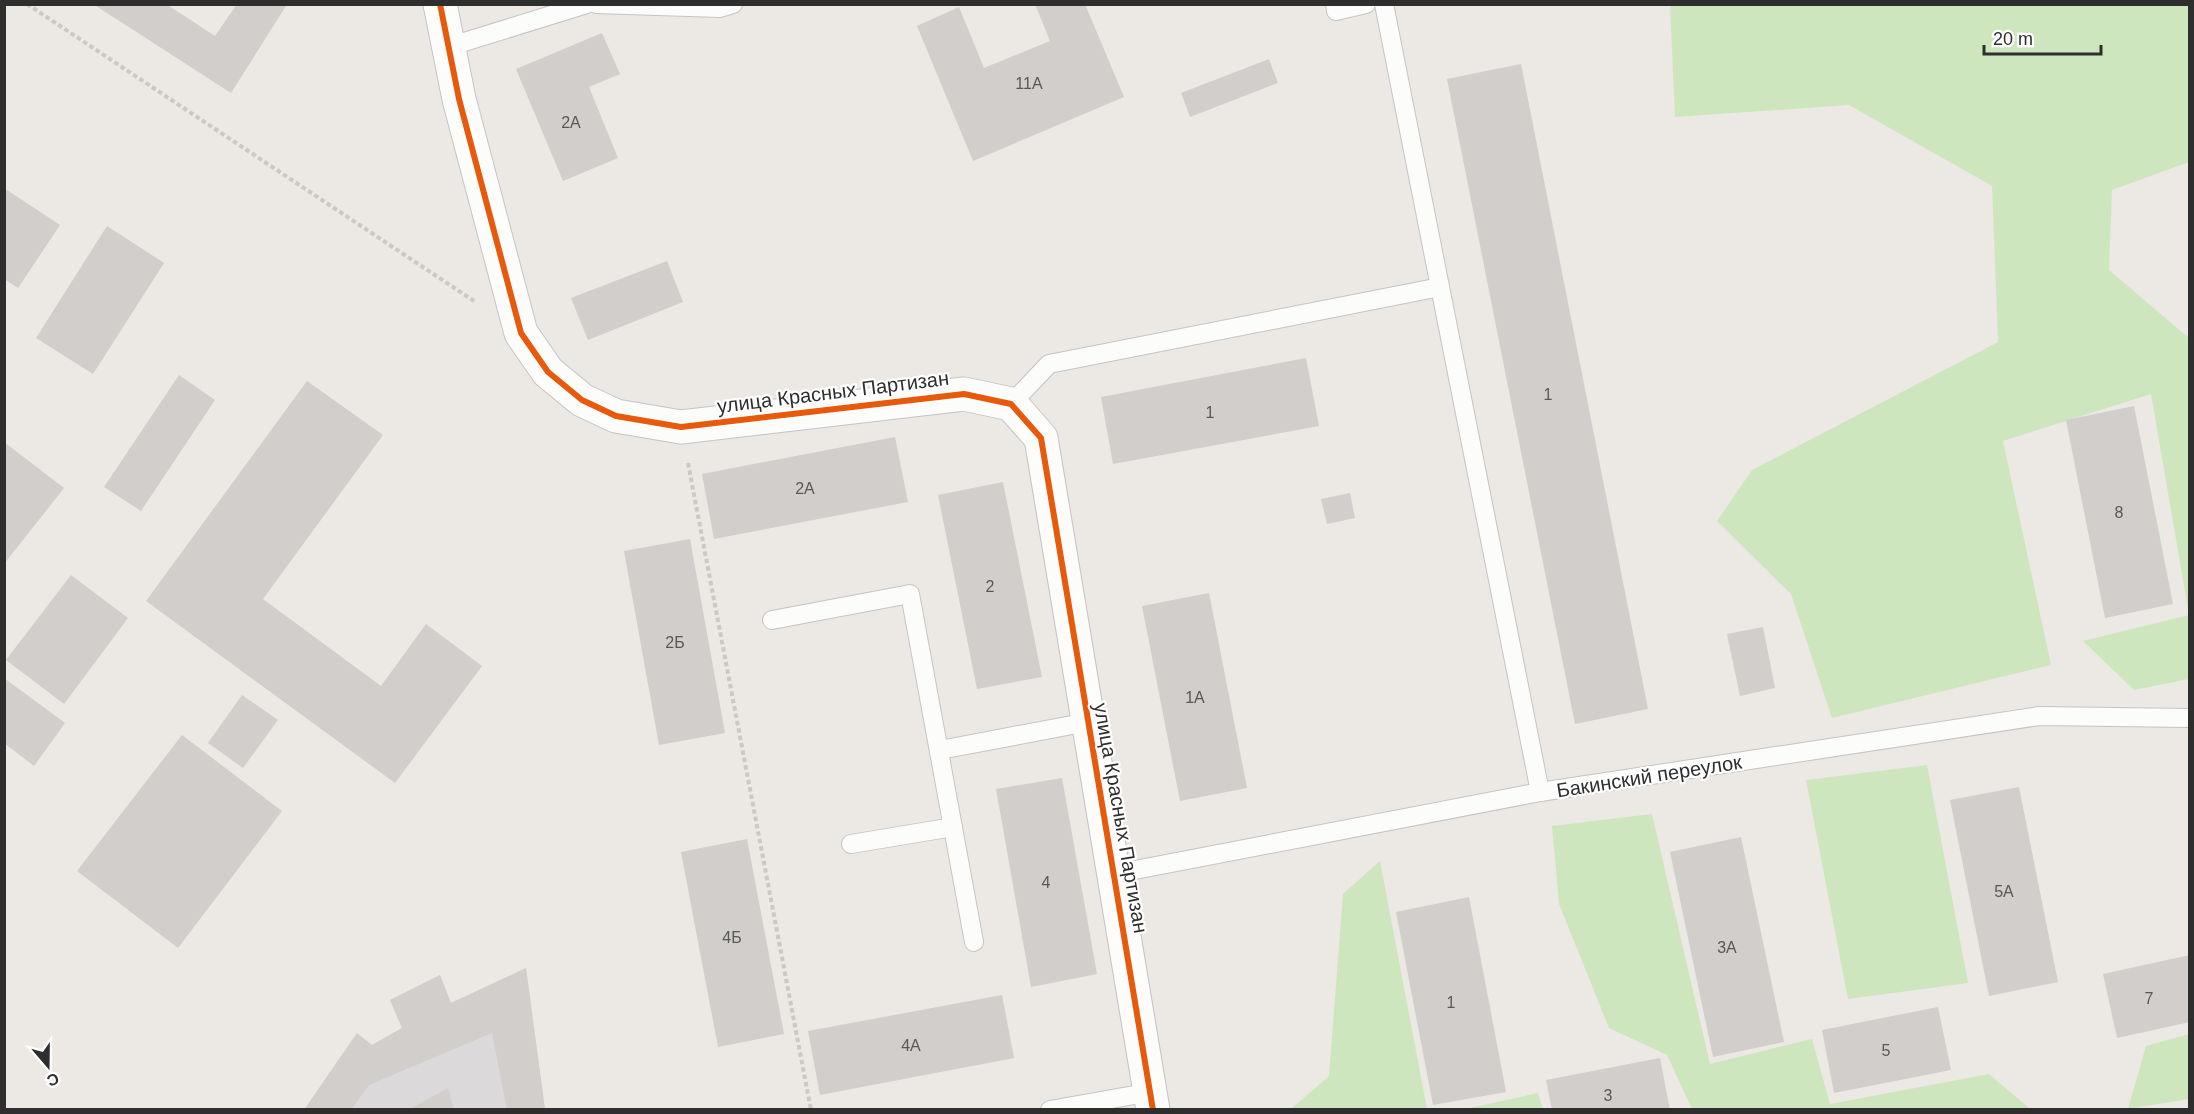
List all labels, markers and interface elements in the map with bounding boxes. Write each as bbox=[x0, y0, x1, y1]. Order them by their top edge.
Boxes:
scale bar bbox=[1984, 18, 2101, 56]
text: 20 m bbox=[1993, 29, 2033, 49]
house number: 11А bbox=[1015, 75, 1043, 92]
house number: 2А bbox=[561, 114, 581, 131]
street label: улица Красных Партизан bbox=[716, 367, 950, 417]
house number: 1 bbox=[1544, 386, 1553, 403]
house number: 1 bbox=[1206, 404, 1215, 421]
house number: 2А bbox=[795, 480, 815, 497]
house number: 8 bbox=[2115, 504, 2124, 521]
house number: 2 bbox=[986, 578, 995, 595]
house number: 2Б bbox=[665, 634, 685, 651]
house number: 1А bbox=[1185, 689, 1205, 706]
street label: улица Красных Партизан bbox=[1090, 701, 1152, 935]
street label: Бакинский переулок bbox=[1555, 750, 1743, 802]
house number: 4 bbox=[1042, 874, 1051, 891]
house number: 5А bbox=[1994, 883, 2014, 900]
house number: 4Б bbox=[722, 929, 742, 946]
house number: 3А bbox=[1717, 939, 1737, 956]
house number: 7 bbox=[2145, 990, 2154, 1007]
house number: 1 bbox=[1447, 994, 1456, 1011]
north arrow bbox=[18, 1036, 78, 1096]
house number: 4А bbox=[901, 1037, 921, 1054]
house number: 5 bbox=[1882, 1042, 1891, 1059]
text: С bbox=[44, 1070, 61, 1090]
house number: 3 bbox=[1604, 1087, 1613, 1104]

